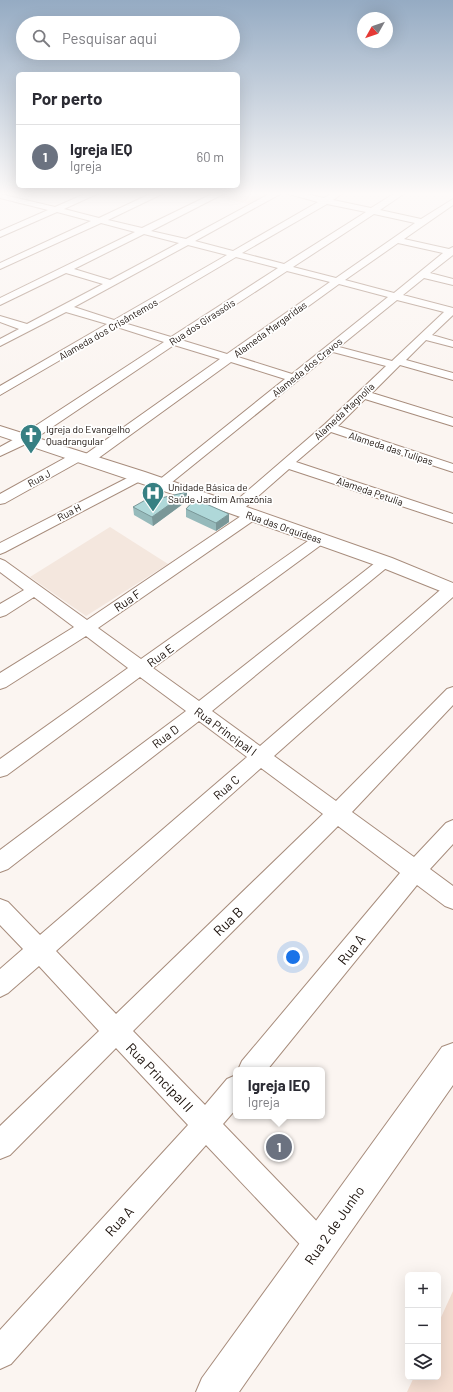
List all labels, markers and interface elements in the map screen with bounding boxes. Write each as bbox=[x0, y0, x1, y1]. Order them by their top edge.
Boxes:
north arrow bbox=[357, 12, 393, 48]
search box bbox=[16, 16, 240, 60]
icon: search bbox=[30, 27, 52, 49]
text: Pesquisar aqui bbox=[62, 29, 157, 47]
text: Por perto bbox=[32, 88, 102, 108]
text: Igreja IEQ bbox=[70, 140, 132, 158]
text: 1 bbox=[43, 149, 47, 165]
text: 60 m bbox=[197, 149, 224, 165]
text: Igreja bbox=[70, 158, 102, 174]
street label: Alameda dos Crisântemos bbox=[56, 296, 160, 362]
street label: Rua dos Girassóis bbox=[167, 296, 237, 348]
street label: Alameda Margaridas bbox=[231, 298, 309, 360]
street label: Alameda dos Cravos bbox=[269, 335, 345, 399]
street label: Alameda Magnolia bbox=[311, 380, 377, 442]
church icon: Igreja do Evangelho Quadrangular bbox=[18, 422, 44, 455]
place label: Igreja do Evangelho Quadrangular bbox=[46, 423, 130, 447]
street label: Alameda das Tulipas bbox=[347, 429, 435, 467]
street label: Rua J bbox=[25, 467, 53, 489]
street label: Alameda Petulia bbox=[335, 474, 405, 508]
hospital icon: Unidade Básica de Saúde Jardim Amazônia bbox=[140, 480, 166, 513]
place label: Unidade Básica de Saúde Jardim Amazônia bbox=[168, 481, 272, 505]
street label: Rua H bbox=[55, 501, 83, 523]
street label: Rua das Orquideas bbox=[244, 508, 324, 546]
street label: Rua F bbox=[111, 586, 143, 614]
street label: Rua E bbox=[144, 641, 176, 669]
street label: Rua Principal I bbox=[192, 704, 260, 758]
street label: Rua D bbox=[149, 721, 181, 751]
street label: Rua C bbox=[210, 772, 242, 802]
street label: Rua B bbox=[210, 903, 246, 939]
street label: Rua A bbox=[334, 930, 369, 968]
your location bbox=[283, 947, 303, 967]
street label: Rua Principal II bbox=[123, 1039, 197, 1115]
popup bbox=[233, 1067, 325, 1119]
text: Igreja IEQ bbox=[248, 1076, 310, 1094]
text: Igreja bbox=[248, 1094, 280, 1110]
pin: 1 bbox=[266, 1132, 292, 1162]
street label: Rua 2 de Junho bbox=[301, 1182, 367, 1268]
street label: Rua A bbox=[101, 1202, 137, 1240]
map controls bbox=[405, 1272, 441, 1380]
button: + bbox=[405, 1272, 441, 1308]
button: − bbox=[405, 1308, 441, 1344]
button: layers bbox=[405, 1344, 441, 1380]

